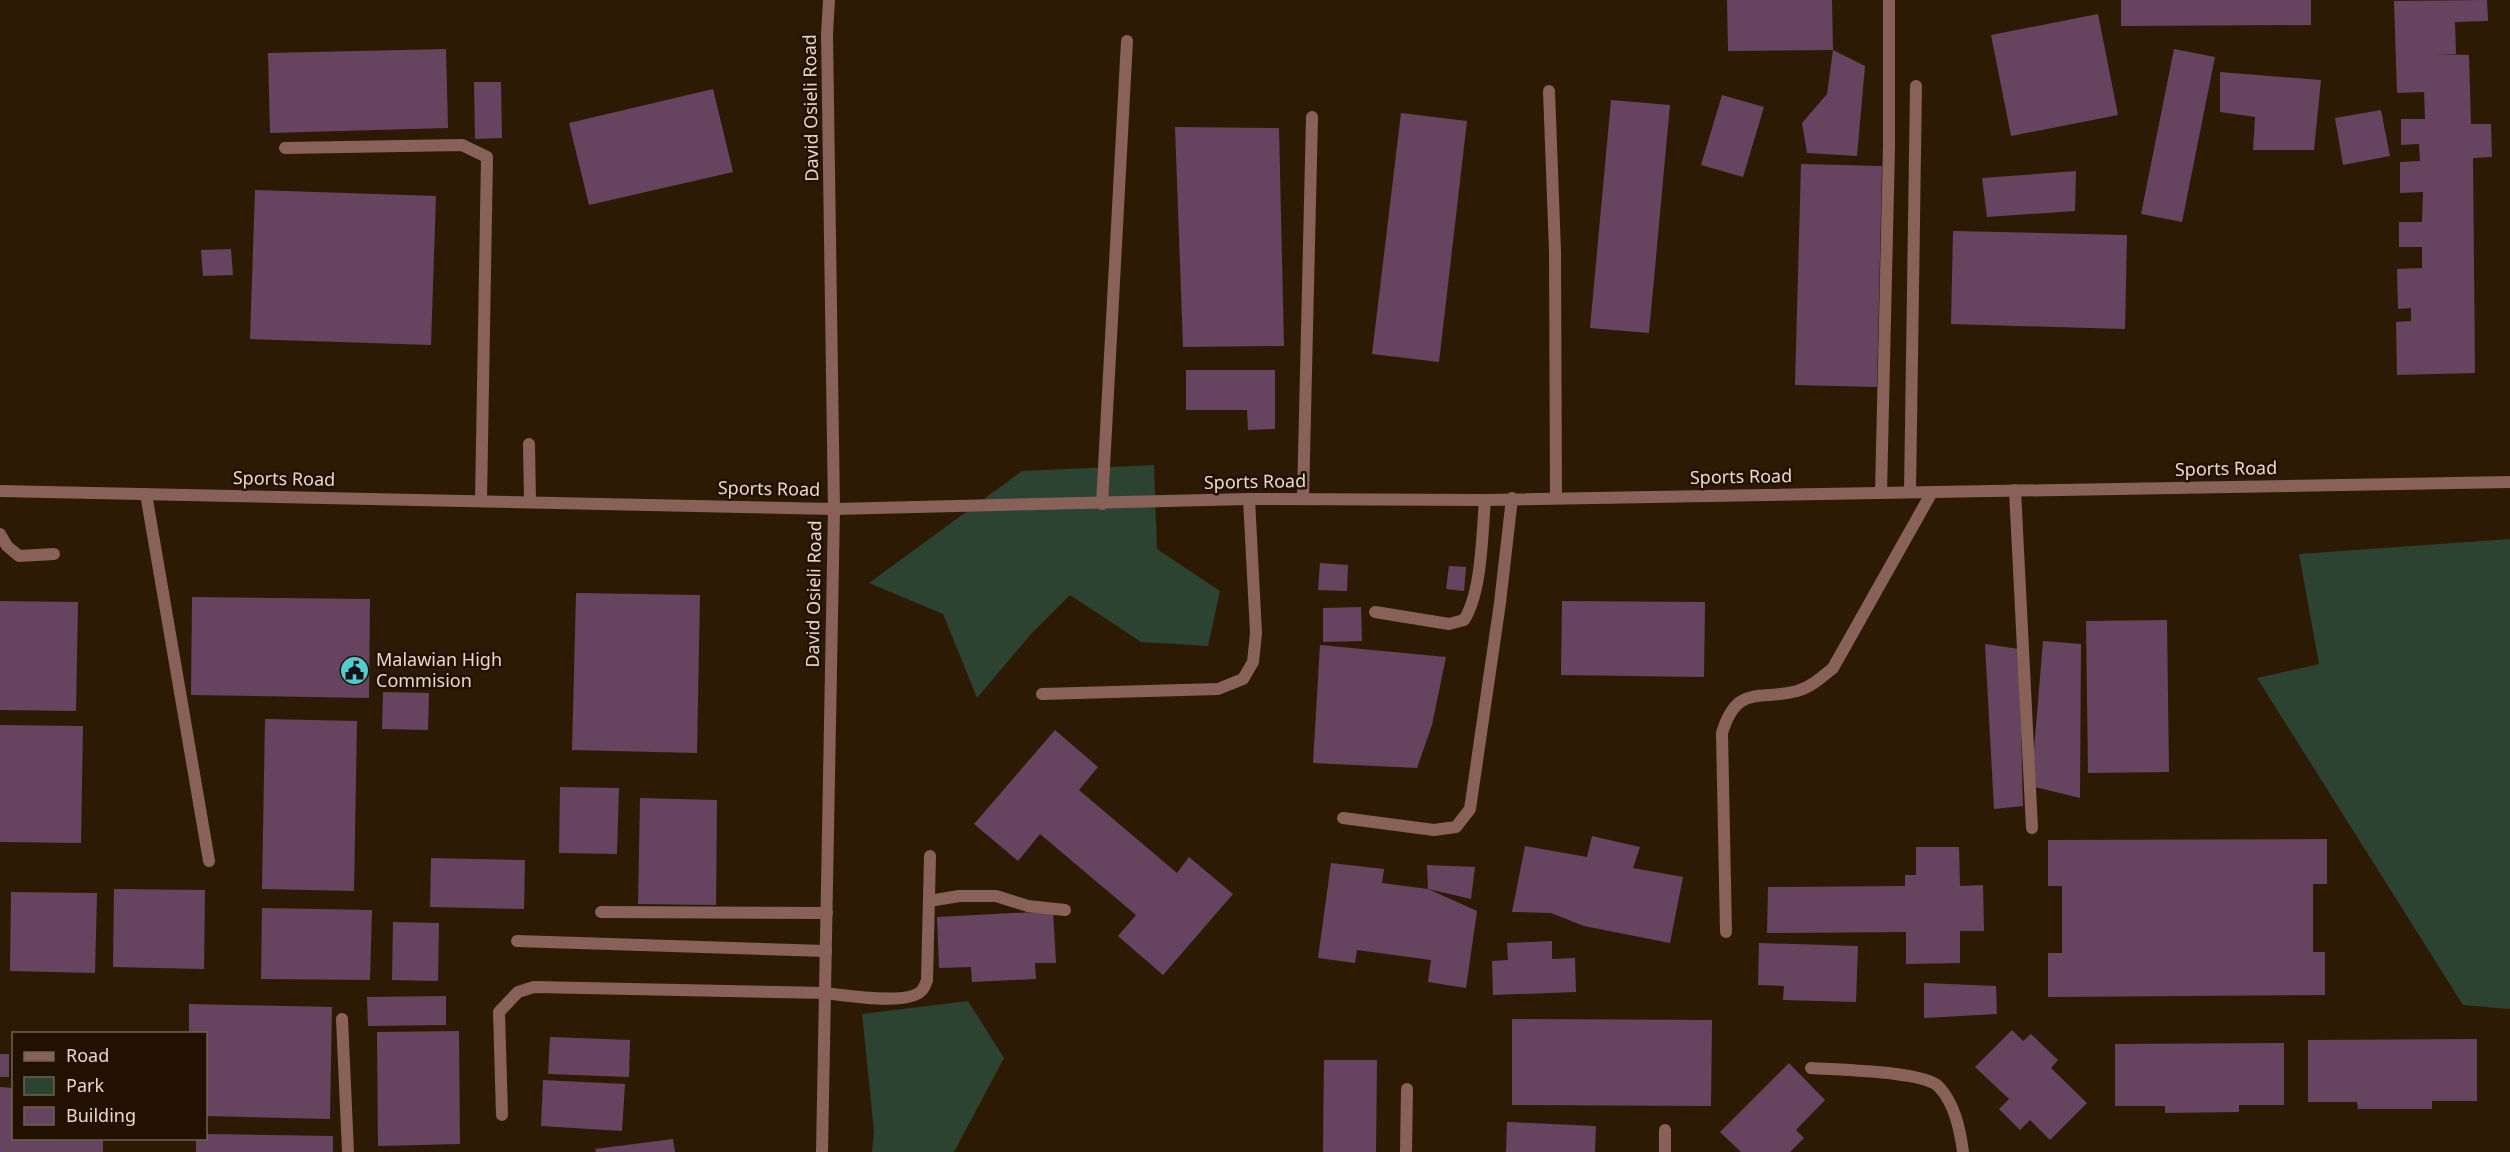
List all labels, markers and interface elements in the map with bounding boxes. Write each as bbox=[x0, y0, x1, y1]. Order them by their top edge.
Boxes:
street label: David Osieli Road bbox=[797, 34, 823, 182]
street label: Sports Road bbox=[2175, 455, 2277, 481]
street label: Sports Road bbox=[1690, 463, 1792, 489]
street label: Sports Road bbox=[233, 465, 335, 491]
street label: Sports Road bbox=[1204, 468, 1306, 494]
street label: Sports Road bbox=[718, 475, 820, 501]
street label: David Osieli Road bbox=[800, 520, 826, 668]
place label: Malawian High Commision bbox=[376, 647, 502, 692]
public building icon: Malawian High Commision bbox=[339, 654, 371, 686]
legend bbox=[12, 1032, 207, 1140]
text: Road bbox=[66, 1043, 109, 1067]
text: Park bbox=[66, 1073, 104, 1097]
text: Building bbox=[66, 1103, 136, 1127]

